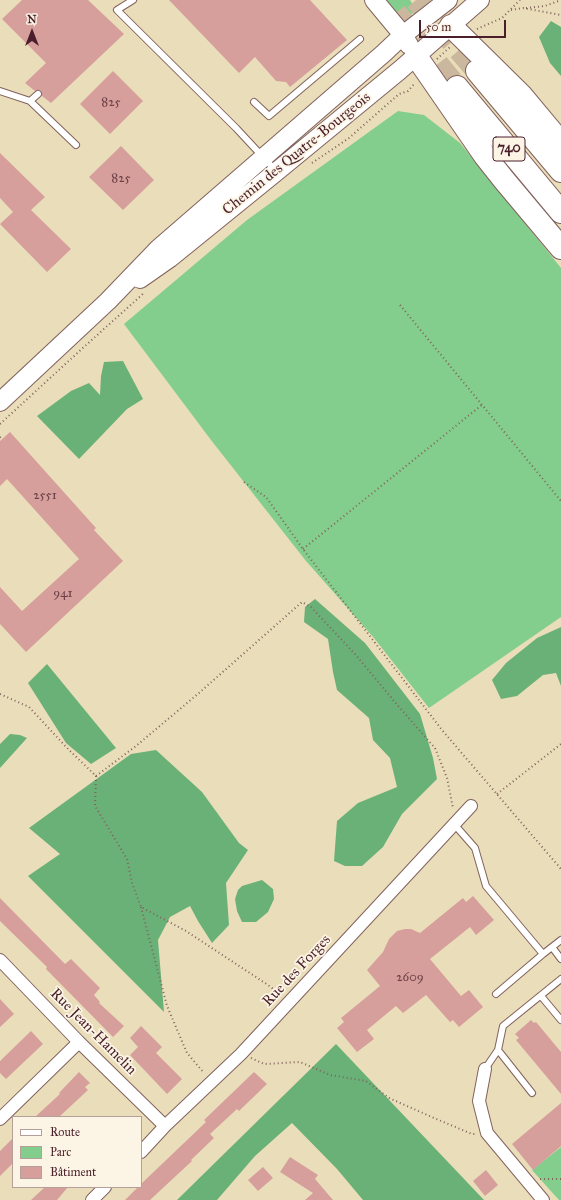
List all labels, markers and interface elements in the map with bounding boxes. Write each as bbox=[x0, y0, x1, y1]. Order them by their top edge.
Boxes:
north arrow bbox=[12, 12, 52, 52]
scale bar bbox=[421, 12, 508, 38]
text: N bbox=[27, 13, 37, 26]
text: 50 m bbox=[426, 20, 451, 34]
street label: Chemin des Quatre-Bourgeois bbox=[219, 89, 375, 219]
house number: 825 bbox=[101, 95, 121, 111]
road number: 740 bbox=[493, 137, 525, 161]
house number: 825 bbox=[111, 171, 131, 187]
house number: 2551 bbox=[33, 488, 57, 504]
house number: 941 bbox=[53, 586, 73, 602]
street label: Rue des Forges bbox=[259, 931, 335, 1011]
house number: 2609 bbox=[396, 970, 424, 986]
street label: Rue Jean-Hamelin bbox=[46, 985, 140, 1079]
legend bbox=[12, 1116, 142, 1188]
text: Route bbox=[50, 1125, 80, 1139]
text: Parc bbox=[50, 1145, 71, 1159]
text: Bâtiment bbox=[50, 1165, 96, 1179]

